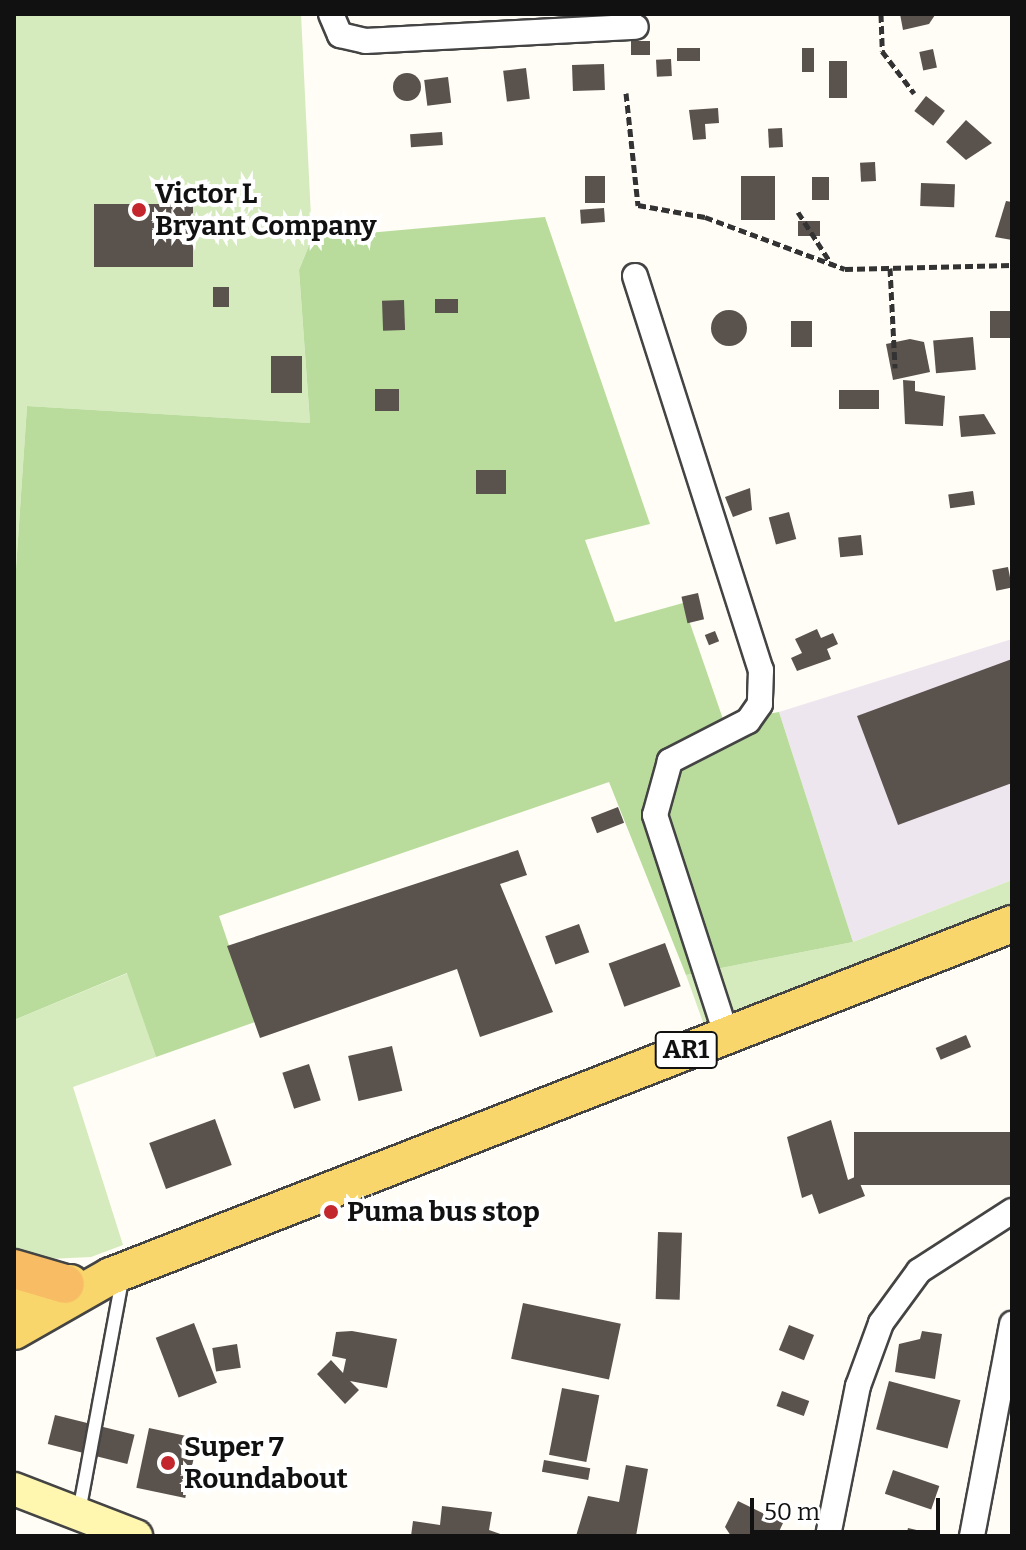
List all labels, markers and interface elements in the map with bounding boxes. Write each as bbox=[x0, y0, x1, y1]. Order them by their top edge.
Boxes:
place label: Victor L Bryant Company bbox=[155, 177, 377, 243]
marker: Victor L Bryant Company bbox=[130, 201, 148, 219]
road number: AR1 bbox=[654, 1028, 718, 1072]
place label: Puma bus stop bbox=[347, 1195, 540, 1229]
marker: Puma bus stop bbox=[322, 1203, 340, 1221]
place label: Super 7 Roundabout bbox=[184, 1430, 348, 1496]
marker: Super 7 Roundabout bbox=[159, 1454, 177, 1472]
scale bar bbox=[754, 1482, 944, 1532]
text: 50 m bbox=[764, 1498, 820, 1526]

